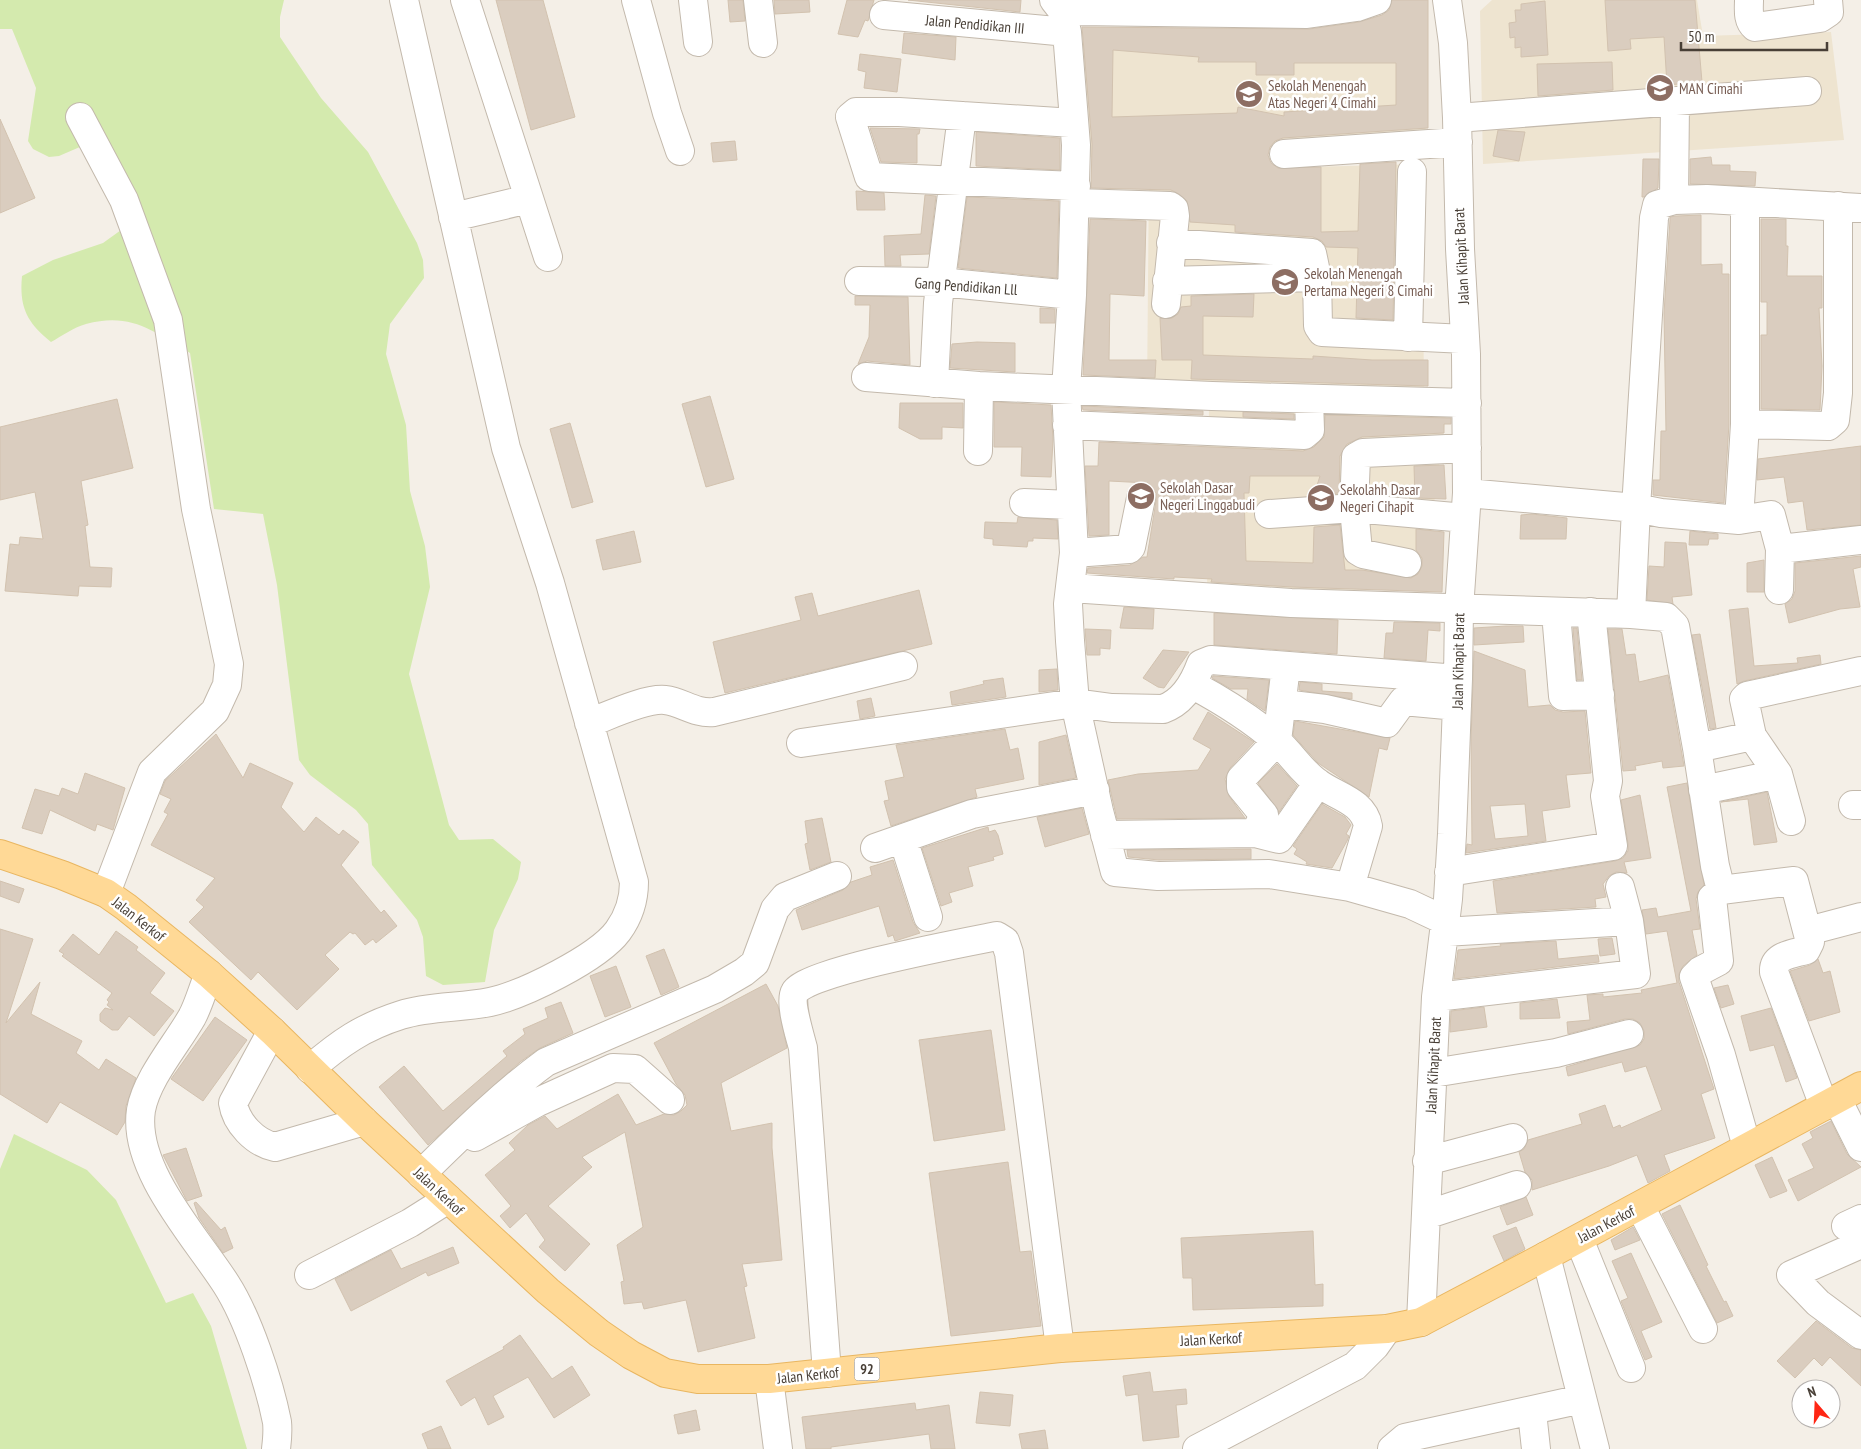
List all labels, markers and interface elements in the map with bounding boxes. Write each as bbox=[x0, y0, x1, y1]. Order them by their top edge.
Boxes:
street label: Jalan Pendidikan III bbox=[924, 10, 1025, 38]
scale bar bbox=[1681, 20, 1827, 52]
text: 50 m bbox=[1688, 27, 1714, 46]
school or university icon: MAN Cimahi bbox=[1645, 73, 1675, 103]
place label: Sekolah Menengah Atas Negeri 4 Cimahi bbox=[1268, 76, 1376, 112]
school or university icon: Sekolah Menengah Atas Negeri 4 Cimahi bbox=[1234, 79, 1264, 109]
place label: MAN Cimahi bbox=[1679, 79, 1743, 98]
street label: Jalan Kihapit Barat bbox=[1449, 207, 1473, 306]
place label: Sekolah Menengah Pertama Negeri 8 Cimahi bbox=[1304, 264, 1433, 300]
school or university icon: Sekolah Menengah Pertama Negeri 8 Cimahi bbox=[1270, 267, 1300, 297]
street label: Gang Pendidikan Lll bbox=[914, 273, 1019, 299]
place label: Sekolah Dasar Negeri Linggabudi bbox=[1160, 478, 1255, 514]
place label: Sekolahh Dasar Negeri Cihapit bbox=[1340, 480, 1421, 516]
school or university icon: Sekolah Dasar Negeri Linggabudi bbox=[1126, 481, 1156, 511]
school or university icon: Sekolahh Dasar Negeri Cihapit bbox=[1306, 483, 1336, 513]
street label: Jalan Kihapit Barat bbox=[1448, 613, 1468, 710]
street label: Jalan Kerkof bbox=[108, 892, 170, 946]
street label: Jalan Kihapit Barat bbox=[1421, 1016, 1445, 1115]
street label: Jalan Kerkof bbox=[409, 1162, 469, 1220]
street label: Jalan Kerkof bbox=[1573, 1201, 1639, 1247]
street label: Jalan Kerkof bbox=[1179, 1328, 1244, 1350]
road number: 92 bbox=[854, 1358, 880, 1380]
street label: Jalan Kerkof bbox=[775, 1362, 841, 1388]
north arrow bbox=[1791, 1379, 1841, 1429]
text: N bbox=[1805, 1382, 1818, 1401]

